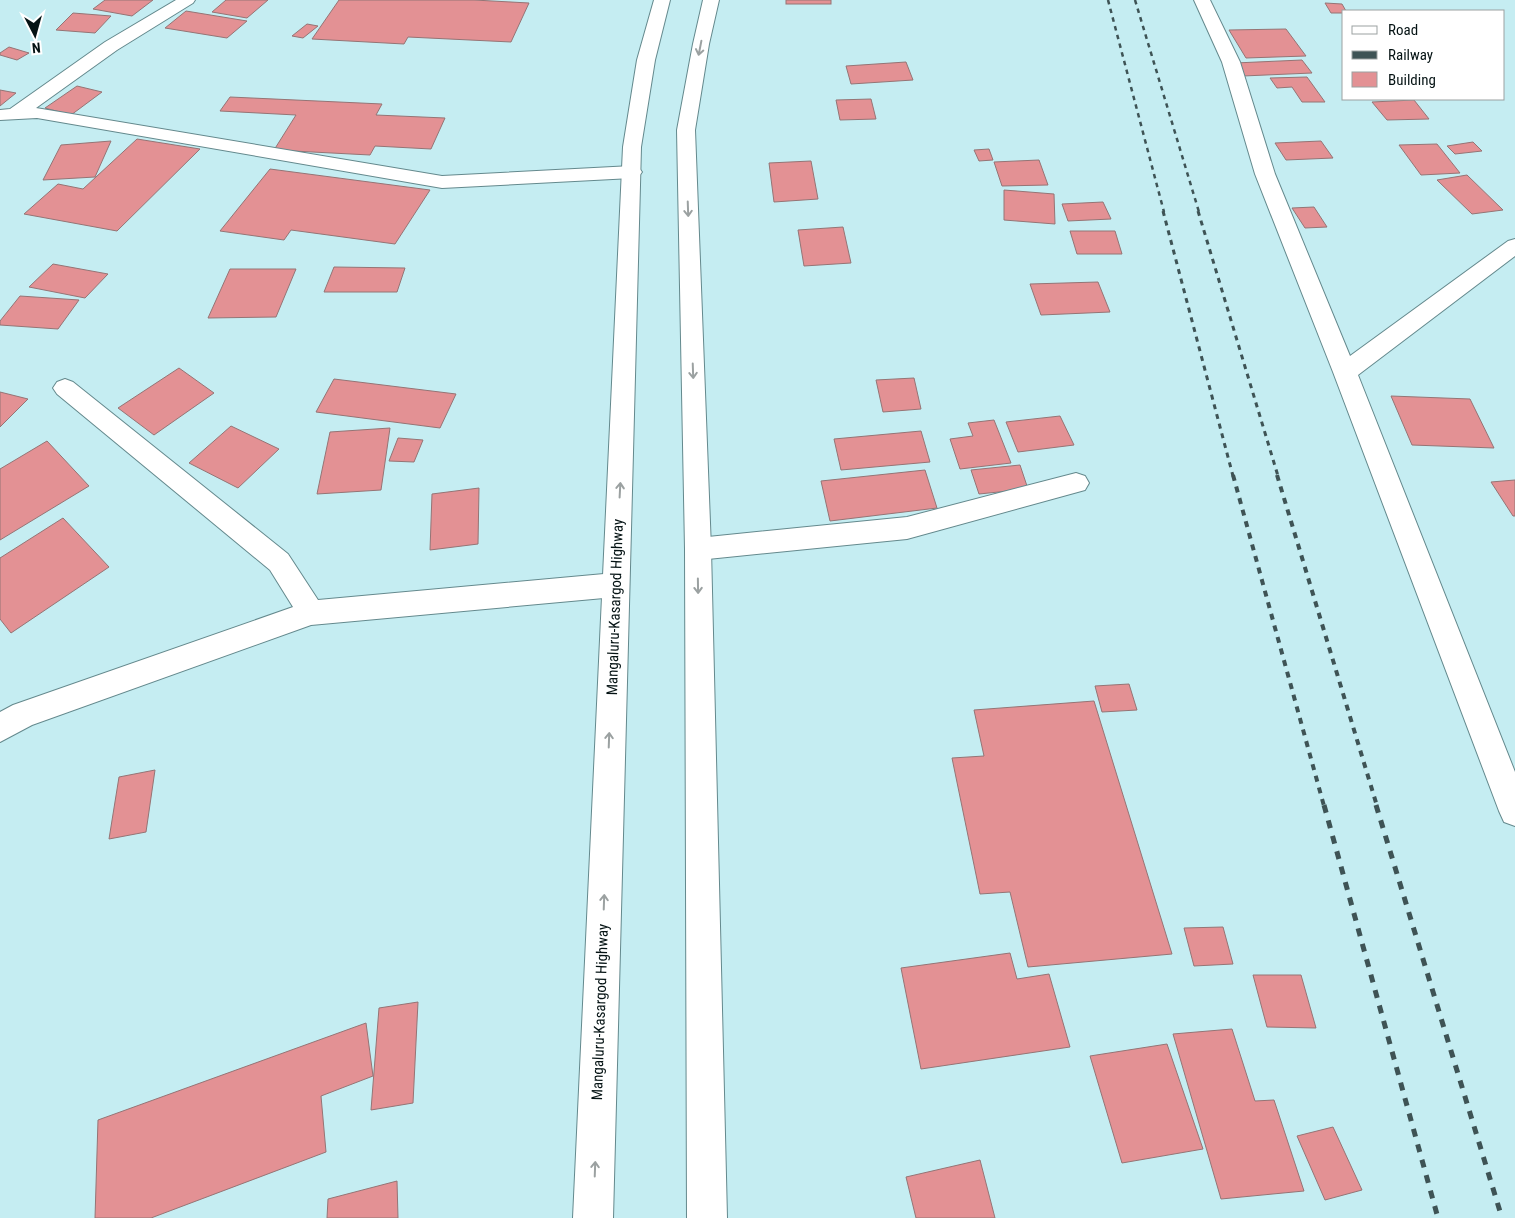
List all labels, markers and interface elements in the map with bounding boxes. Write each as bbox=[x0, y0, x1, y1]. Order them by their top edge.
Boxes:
north arrow bbox=[10, 10, 60, 60]
legend bbox=[1342, 10, 1505, 100]
text: Road bbox=[1388, 21, 1418, 39]
one-way arrow bbox=[695, 39, 705, 55]
text: N bbox=[31, 40, 41, 56]
text: Railway bbox=[1388, 46, 1433, 64]
text: Building bbox=[1388, 71, 1436, 89]
one-way arrow bbox=[684, 201, 693, 217]
one-way arrow bbox=[688, 363, 698, 379]
one-way arrow bbox=[616, 482, 625, 498]
street label: Mangaluru-Kasargod Highway bbox=[603, 518, 627, 696]
one-way arrow bbox=[693, 578, 703, 594]
one-way arrow bbox=[605, 732, 614, 748]
one-way arrow bbox=[599, 894, 609, 910]
street label: Mangaluru-Kasargod Highway bbox=[588, 923, 612, 1101]
one-way arrow bbox=[590, 1162, 600, 1178]

